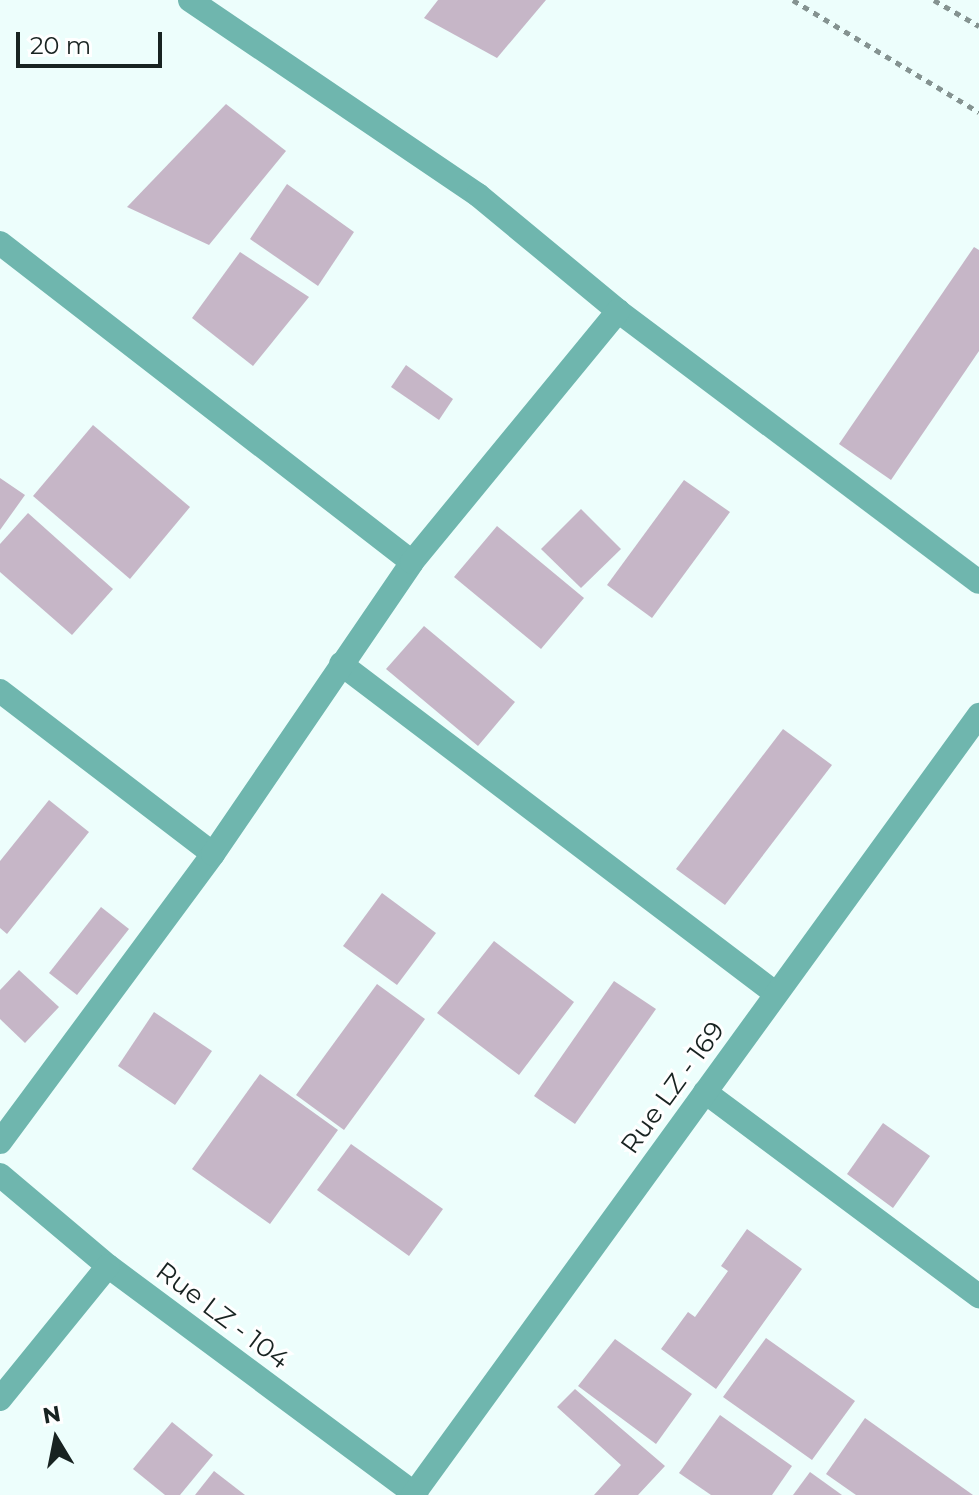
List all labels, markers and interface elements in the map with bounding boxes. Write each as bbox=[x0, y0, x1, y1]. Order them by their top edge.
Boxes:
scale bar bbox=[20, 16, 166, 66]
text: 20 m bbox=[30, 31, 91, 60]
street label: Rue LZ - 169 bbox=[615, 1016, 731, 1160]
street label: Rue LZ - 104 bbox=[149, 1256, 295, 1376]
north arrow bbox=[16, 1399, 96, 1479]
text: N bbox=[41, 1400, 63, 1430]

